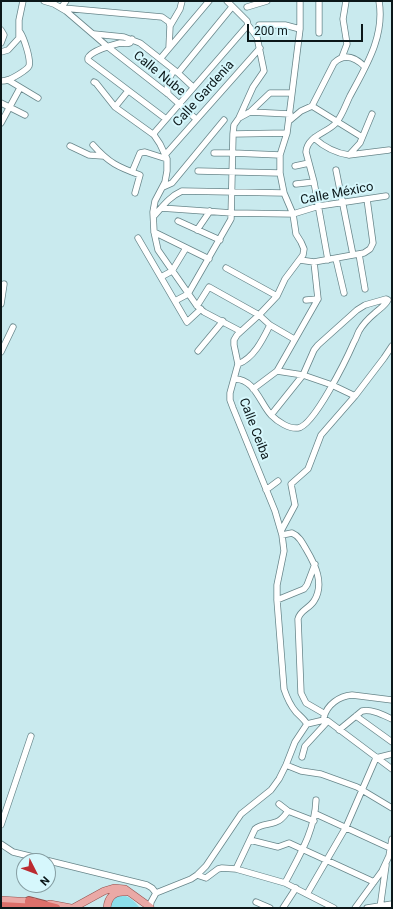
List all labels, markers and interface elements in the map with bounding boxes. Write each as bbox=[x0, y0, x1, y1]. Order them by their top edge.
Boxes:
scale bar bbox=[249, 16, 365, 42]
text: 200 m bbox=[254, 24, 288, 38]
street label: Calle Nube bbox=[130, 48, 188, 100]
street label: Calle Gardenia bbox=[170, 58, 238, 130]
street label: Calle México bbox=[299, 179, 375, 209]
street label: Calle Ceiba bbox=[235, 396, 273, 462]
north arrow bbox=[16, 853, 56, 893]
text: N bbox=[37, 873, 52, 888]

